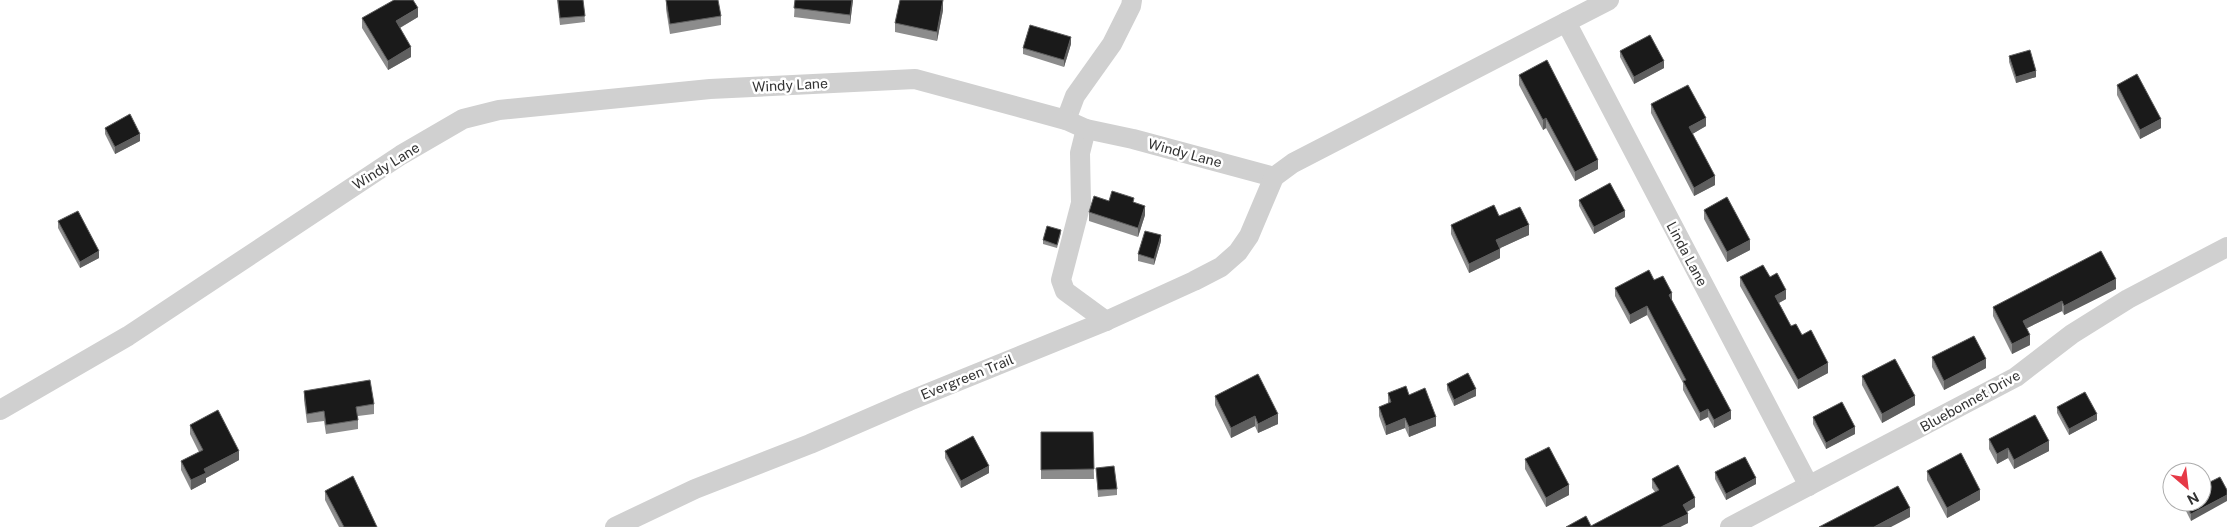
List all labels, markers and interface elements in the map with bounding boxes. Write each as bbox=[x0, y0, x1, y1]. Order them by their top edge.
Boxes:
street label: Windy Lane bbox=[752, 75, 828, 95]
street label: Windy Lane bbox=[1146, 135, 1224, 171]
street label: Windy Lane bbox=[350, 139, 422, 193]
street label: Linda Lane bbox=[1663, 219, 1711, 289]
street label: Evergreen Trail bbox=[918, 351, 1016, 403]
street label: Bluebonnet Drive bbox=[1917, 367, 2023, 435]
north arrow bbox=[2162, 462, 2212, 512]
text: N bbox=[2185, 489, 2202, 508]

